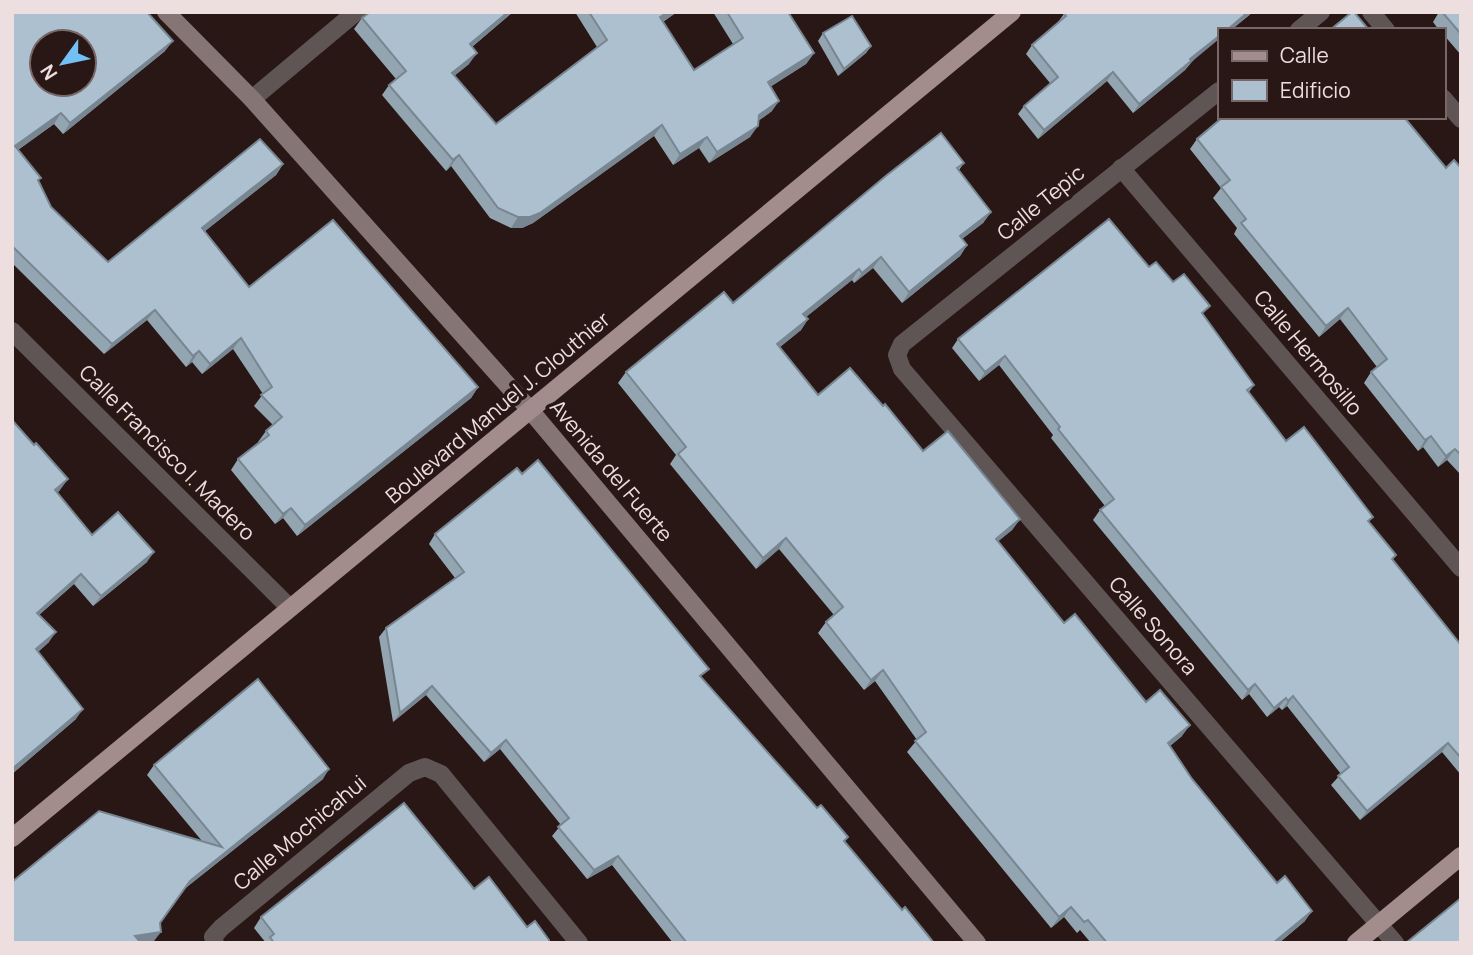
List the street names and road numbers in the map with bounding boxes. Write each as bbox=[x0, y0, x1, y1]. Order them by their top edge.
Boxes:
street label: Calle Tepic bbox=[991, 158, 1090, 246]
street label: Calle Hermosillo bbox=[1248, 284, 1369, 421]
street label: Boulevard Manuel J. Clouthier bbox=[379, 305, 616, 509]
street label: Calle Francisco I. Madero bbox=[74, 358, 262, 546]
street label: Avenida del Fuerte bbox=[544, 393, 679, 547]
street label: Calle Sonora bbox=[1103, 570, 1204, 681]
street label: Calle Mochicahui bbox=[227, 768, 372, 896]

